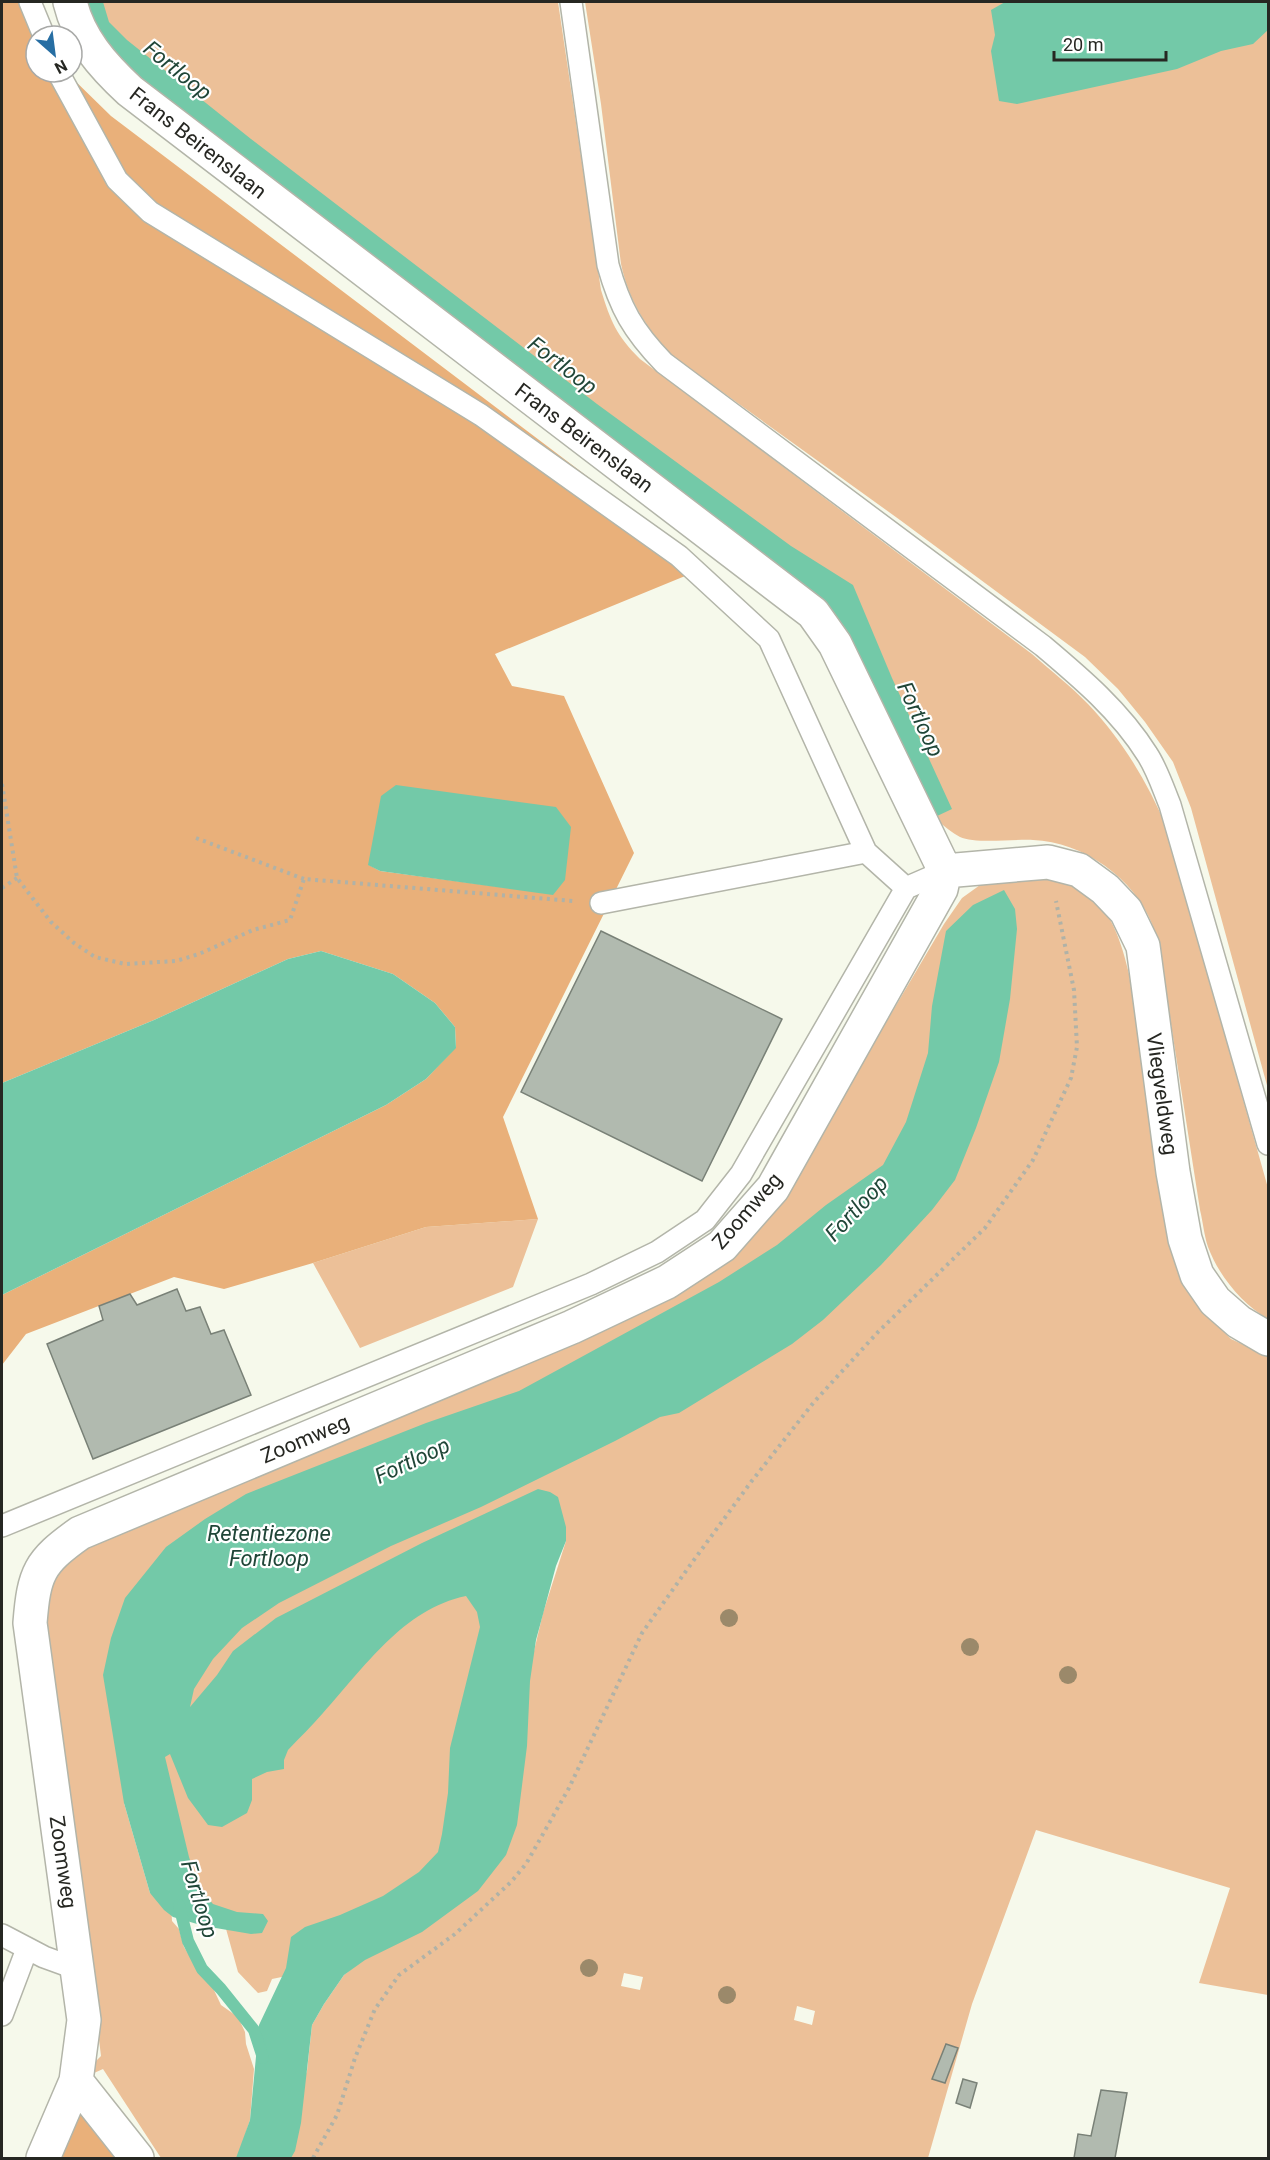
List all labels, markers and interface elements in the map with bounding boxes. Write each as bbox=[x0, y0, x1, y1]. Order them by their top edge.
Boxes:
north arrow bbox=[24, 24, 84, 84]
scale bar bbox=[1054, 24, 1166, 62]
text: 20 m bbox=[1063, 34, 1103, 55]
water label: Fortloop bbox=[139, 35, 217, 105]
text: N bbox=[51, 56, 70, 78]
street label: Frans Beirenslaan bbox=[125, 82, 271, 204]
water label: Fortloop bbox=[523, 331, 602, 399]
street label: Frans Beirenslaan bbox=[510, 378, 658, 498]
water label: Fortloop bbox=[892, 678, 949, 761]
street label: Vliegveldweg bbox=[1142, 1031, 1182, 1157]
street label: Zoomweg bbox=[707, 1168, 787, 1254]
water label: Fortloop bbox=[820, 1171, 893, 1246]
street label: Zoomweg bbox=[257, 1410, 353, 1468]
water label: Fortloop bbox=[371, 1432, 454, 1489]
water label: Retentiezone Fortloop bbox=[207, 1521, 331, 1571]
street label: Zoomweg bbox=[45, 1814, 81, 1910]
water label: Fortloop bbox=[176, 1857, 223, 1941]

